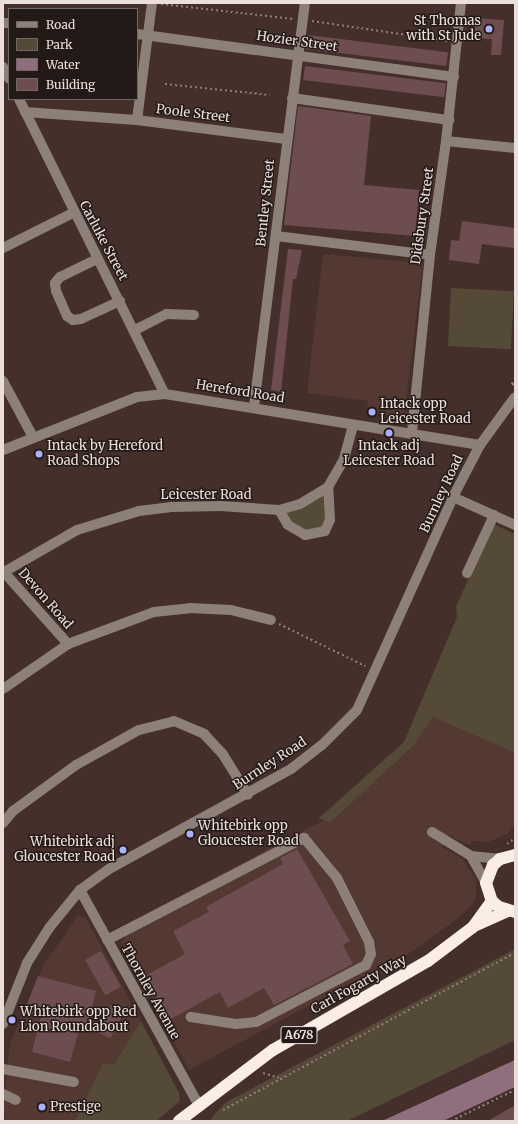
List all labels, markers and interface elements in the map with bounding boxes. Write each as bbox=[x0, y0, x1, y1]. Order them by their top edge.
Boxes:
legend bbox=[8, 8, 138, 100]
place label: St Thomas with St Jude bbox=[406, 14, 481, 45]
text: Road bbox=[46, 17, 75, 32]
marker: St Thomas with St Jude bbox=[484, 24, 494, 34]
street label: Hozier Street bbox=[255, 29, 339, 55]
text: Park bbox=[46, 37, 73, 52]
text: Water bbox=[46, 57, 80, 72]
text: Building bbox=[46, 77, 95, 92]
street label: Poole Street bbox=[155, 102, 231, 126]
street label: Bentley Street bbox=[254, 158, 278, 248]
street label: Didsbury Street bbox=[408, 166, 438, 266]
street label: Carluke Street bbox=[75, 198, 131, 284]
street label: Hereford Road bbox=[195, 377, 285, 407]
place label: Intack opp Leicester Road bbox=[380, 397, 471, 428]
marker: Intack opp Leicester Road bbox=[367, 407, 377, 417]
marker: Intack adj Leicester Road bbox=[384, 428, 394, 438]
place label: Intack by Hereford Road Shops bbox=[47, 439, 163, 470]
place label: Intack adj Leicester Road bbox=[344, 439, 434, 470]
marker: Intack by Hereford Road Shops bbox=[34, 449, 44, 459]
street label: Burnley Road bbox=[417, 453, 467, 535]
street label: Leicester Road bbox=[161, 487, 251, 503]
street label: Devon Road bbox=[15, 566, 75, 632]
street label: Burnley Road bbox=[230, 735, 310, 793]
place label: Whitebirk opp Gloucester Road bbox=[198, 819, 299, 850]
marker: Whitebirk opp Gloucester Road bbox=[185, 829, 195, 839]
place label: Whitebirk adj Gloucester Road bbox=[14, 835, 115, 866]
marker: Whitebirk adj Gloucester Road bbox=[118, 845, 128, 855]
street label: Thornley Avenue bbox=[117, 942, 183, 1042]
street label: Carl Fogarty Way bbox=[309, 952, 409, 1018]
place label: Whitebirk opp Red Lion Roundabout bbox=[20, 1005, 137, 1036]
marker: Whitebirk opp Red Lion Roundabout bbox=[7, 1015, 17, 1025]
road number: A678 bbox=[280, 1025, 318, 1045]
place label: Prestige bbox=[50, 1099, 101, 1115]
marker: Prestige bbox=[37, 1102, 47, 1112]

